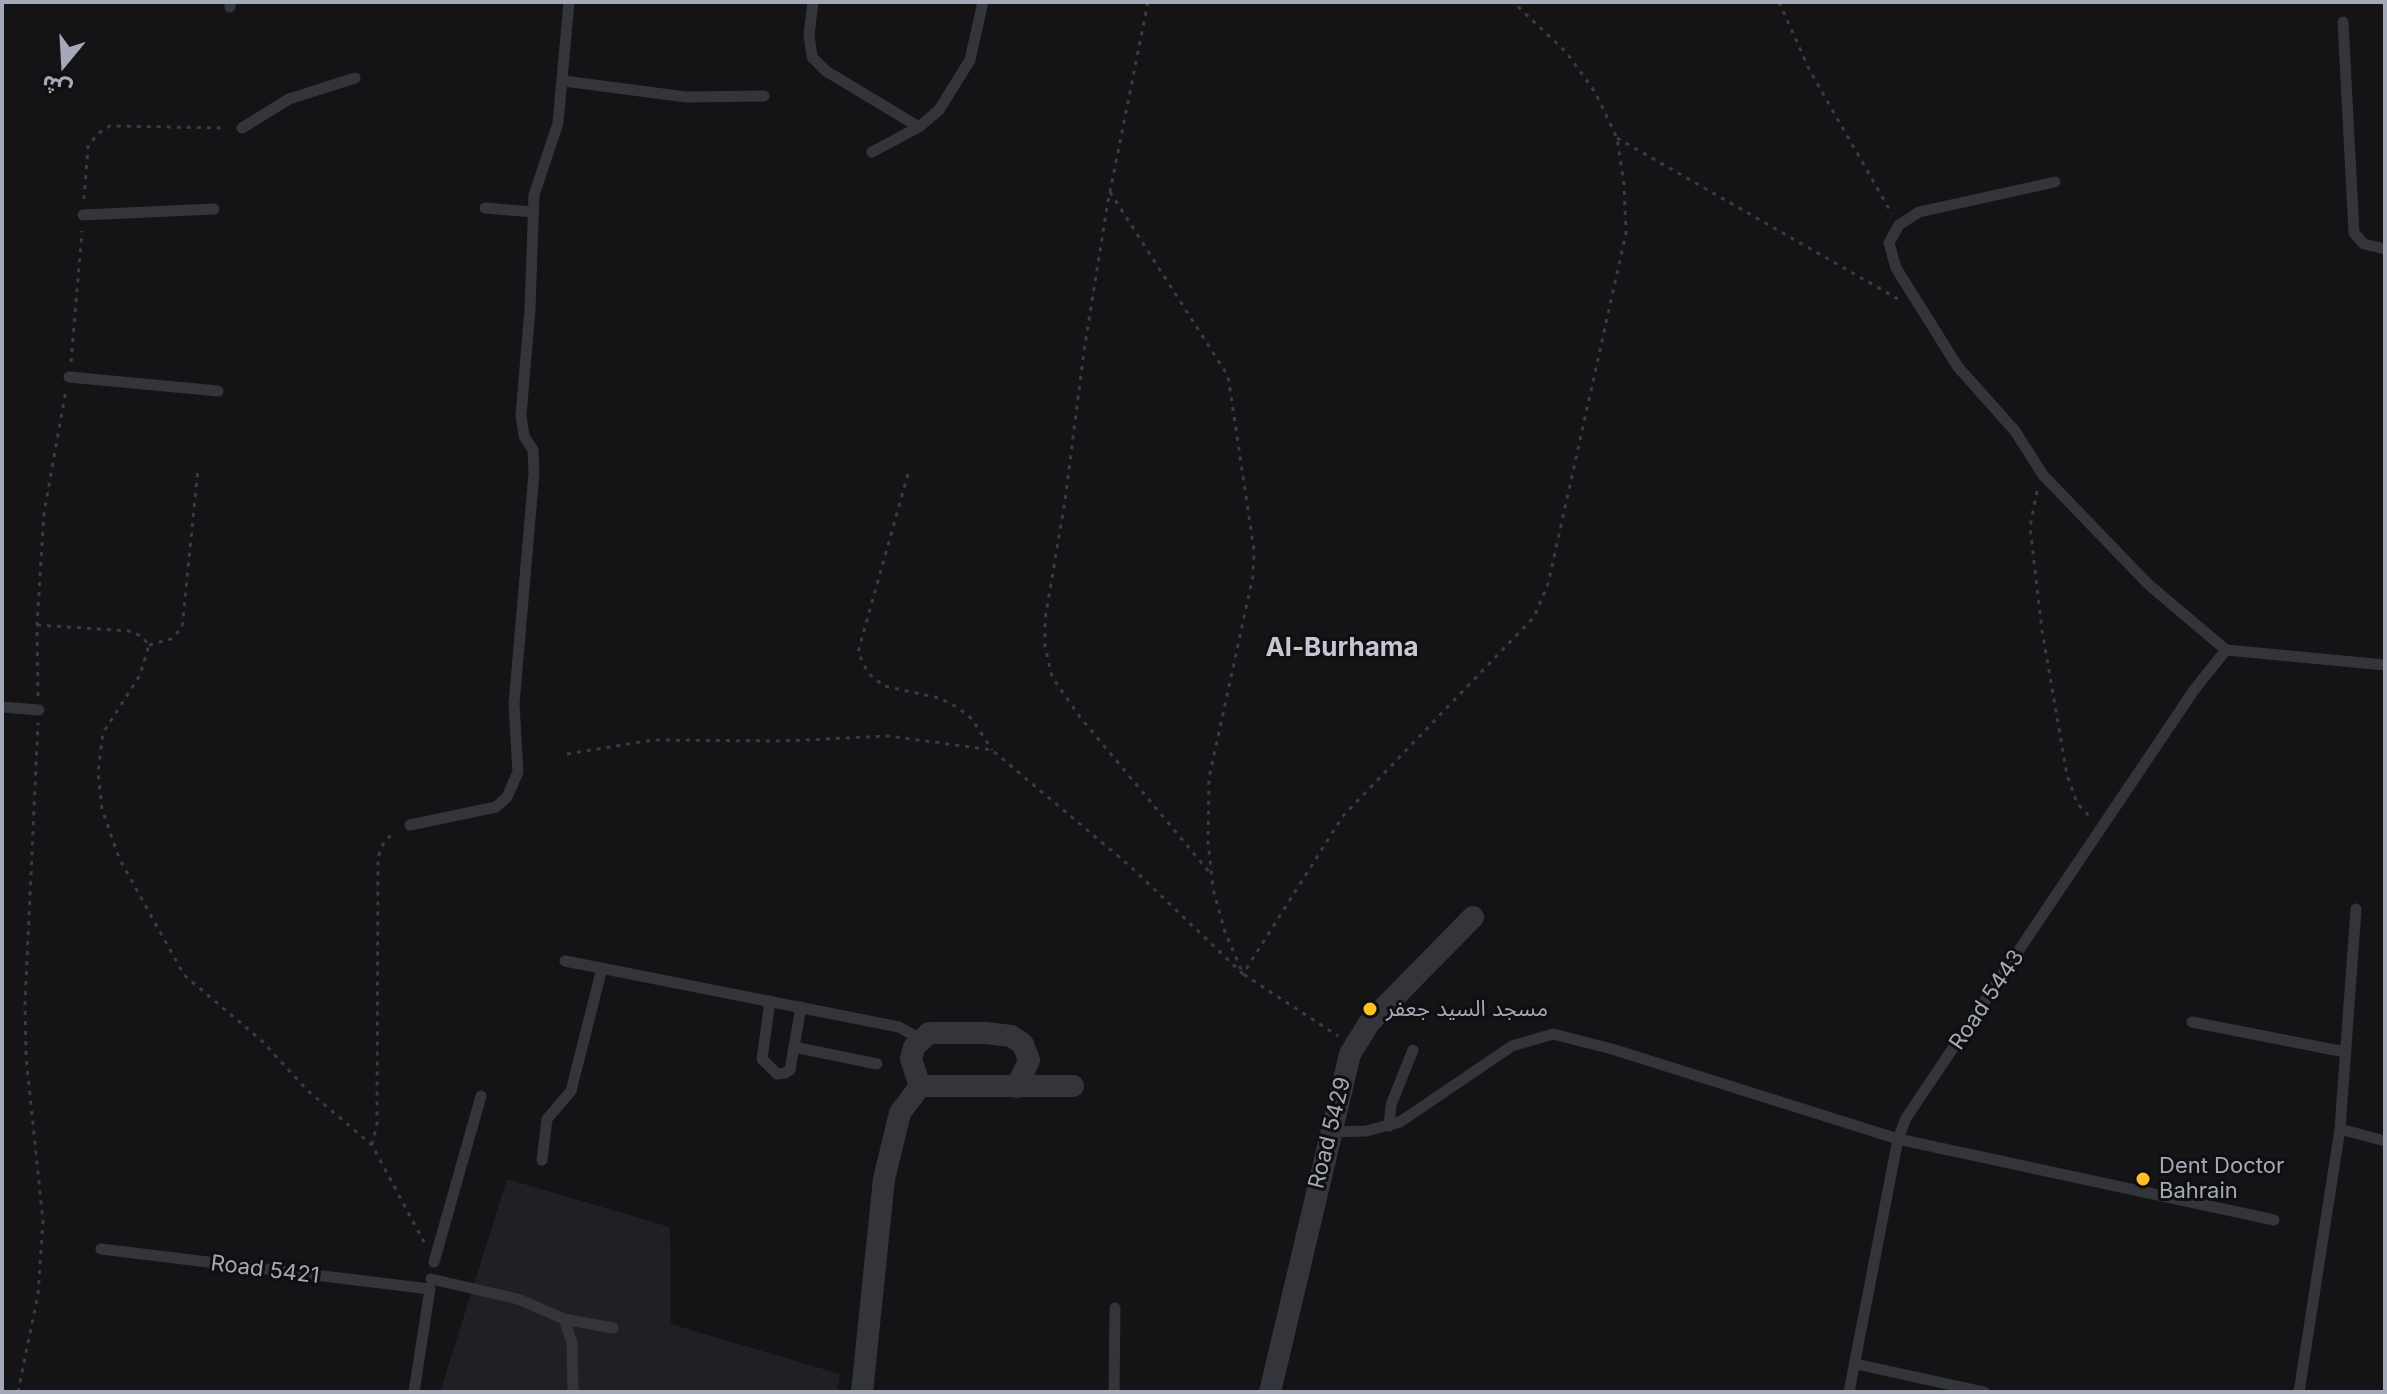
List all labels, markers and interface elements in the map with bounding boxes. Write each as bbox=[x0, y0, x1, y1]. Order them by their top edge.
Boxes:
north arrow bbox=[24, 24, 104, 104]
text: ش bbox=[38, 70, 75, 104]
district label: Al-Burhama bbox=[1265, 632, 1419, 664]
street label: Road 5443 bbox=[1944, 945, 2030, 1055]
place label: مسجد السيد جعفر bbox=[1386, 996, 1548, 1022]
marker: مسجد السيد جعفر bbox=[1361, 1000, 1379, 1018]
street label: Road 5429 bbox=[1303, 1075, 1357, 1191]
place label: Dent Doctor Bahrain bbox=[2159, 1153, 2284, 1204]
marker: Dent Doctor Bahrain bbox=[2134, 1170, 2152, 1188]
street label: Road 5421 bbox=[209, 1250, 321, 1290]

